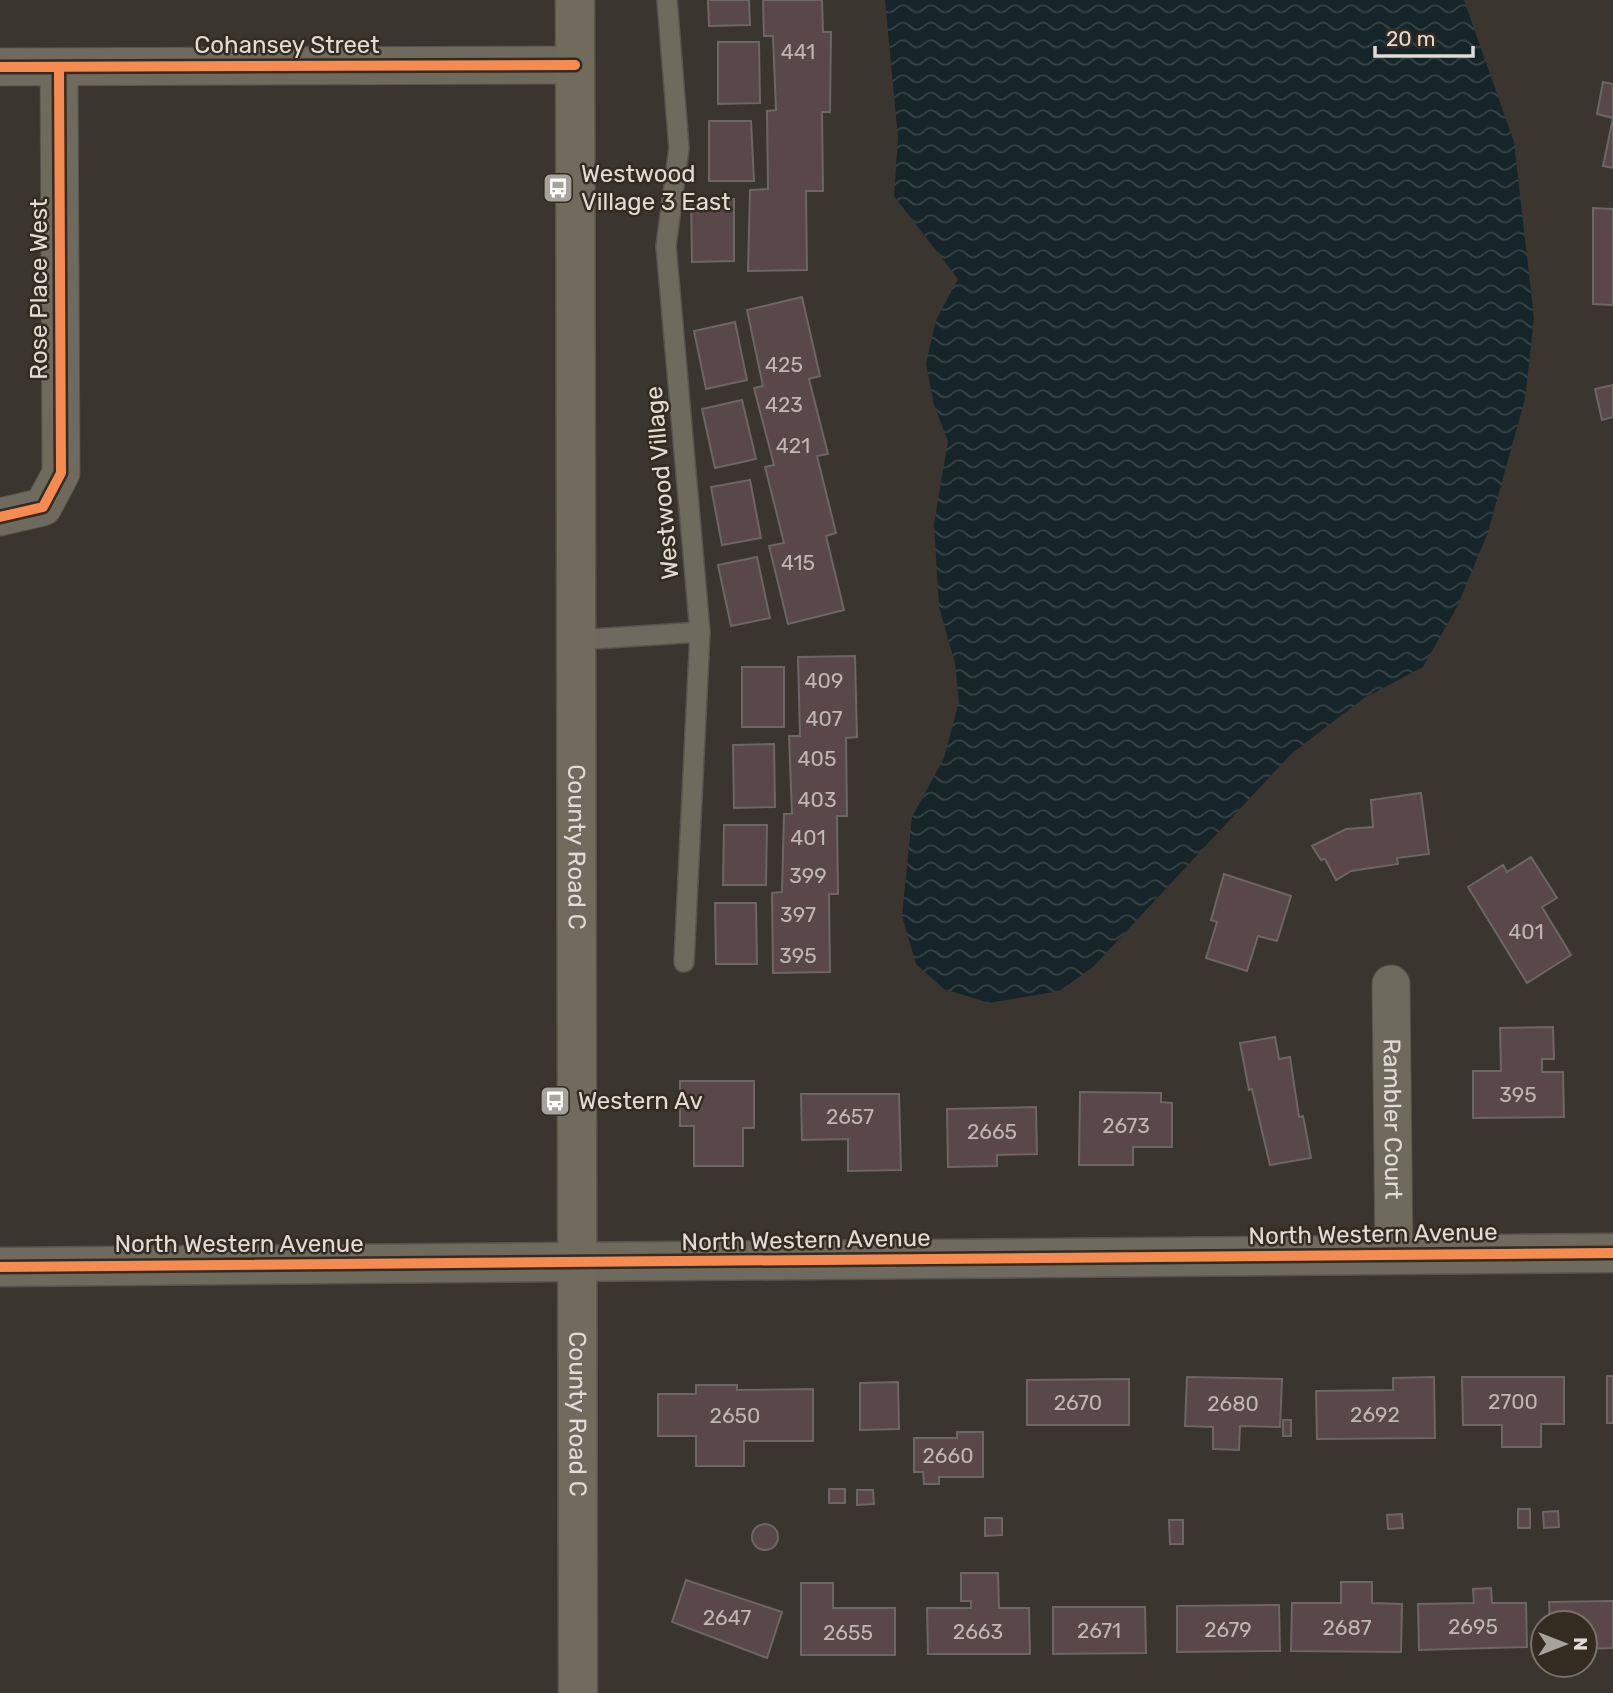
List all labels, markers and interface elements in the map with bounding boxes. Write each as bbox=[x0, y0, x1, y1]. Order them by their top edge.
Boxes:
scale bar bbox=[1375, 14, 1473, 58]
text: 20 m bbox=[1386, 26, 1435, 51]
street label: Cohansey Street bbox=[194, 31, 380, 59]
house number: 441 bbox=[781, 39, 815, 64]
place label: Westwood Village 3 East bbox=[581, 160, 731, 216]
bus stop icon: Westwood Village 3 East bbox=[541, 171, 575, 205]
street label: Rose Place West bbox=[25, 198, 53, 380]
house number: 425 bbox=[765, 352, 803, 377]
street label: Westwood Village bbox=[640, 385, 684, 581]
house number: 423 bbox=[765, 392, 803, 417]
house number: 421 bbox=[776, 433, 810, 458]
house number: 415 bbox=[781, 550, 815, 575]
house number: 409 bbox=[805, 668, 843, 693]
house number: 407 bbox=[805, 706, 843, 731]
house number: 405 bbox=[798, 746, 836, 771]
street label: County Road C bbox=[562, 764, 591, 930]
house number: 403 bbox=[798, 787, 837, 812]
house number: 401 bbox=[790, 825, 826, 850]
house number: 399 bbox=[789, 863, 827, 888]
house number: 397 bbox=[780, 902, 816, 927]
house number: 401 bbox=[1508, 919, 1544, 944]
house number: 395 bbox=[779, 943, 817, 968]
street label: Rambler Court bbox=[1378, 1038, 1407, 1200]
house number: 395 bbox=[1499, 1082, 1537, 1107]
bus stop icon: Western Av bbox=[538, 1084, 572, 1118]
place label: Western Av bbox=[578, 1087, 703, 1115]
house number: 2657 bbox=[826, 1104, 874, 1129]
house number: 2673 bbox=[1102, 1113, 1150, 1138]
house number: 2665 bbox=[967, 1119, 1017, 1144]
street label: North Western Avenue bbox=[1248, 1218, 1498, 1250]
street label: North Western Avenue bbox=[681, 1224, 931, 1256]
street label: North Western Avenue bbox=[114, 1230, 364, 1258]
street label: County Road C bbox=[563, 1331, 592, 1497]
house number: 2700 bbox=[1488, 1389, 1538, 1414]
house number: 2670 bbox=[1054, 1390, 1102, 1415]
house number: 2680 bbox=[1207, 1391, 1259, 1416]
house number: 2692 bbox=[1350, 1402, 1400, 1427]
house number: 2650 bbox=[710, 1403, 760, 1428]
house number: 2660 bbox=[923, 1443, 974, 1468]
house number: 2647 bbox=[703, 1605, 751, 1630]
north arrow bbox=[1529, 1609, 1599, 1679]
house number: 2695 bbox=[1448, 1614, 1498, 1639]
house number: 2687 bbox=[1322, 1615, 1372, 1640]
house number: 2679 bbox=[1204, 1617, 1252, 1642]
house number: 2671 bbox=[1077, 1618, 1121, 1643]
house number: 2663 bbox=[953, 1619, 1003, 1644]
house number: 2655 bbox=[823, 1620, 873, 1645]
text: N bbox=[1569, 1637, 1592, 1651]

